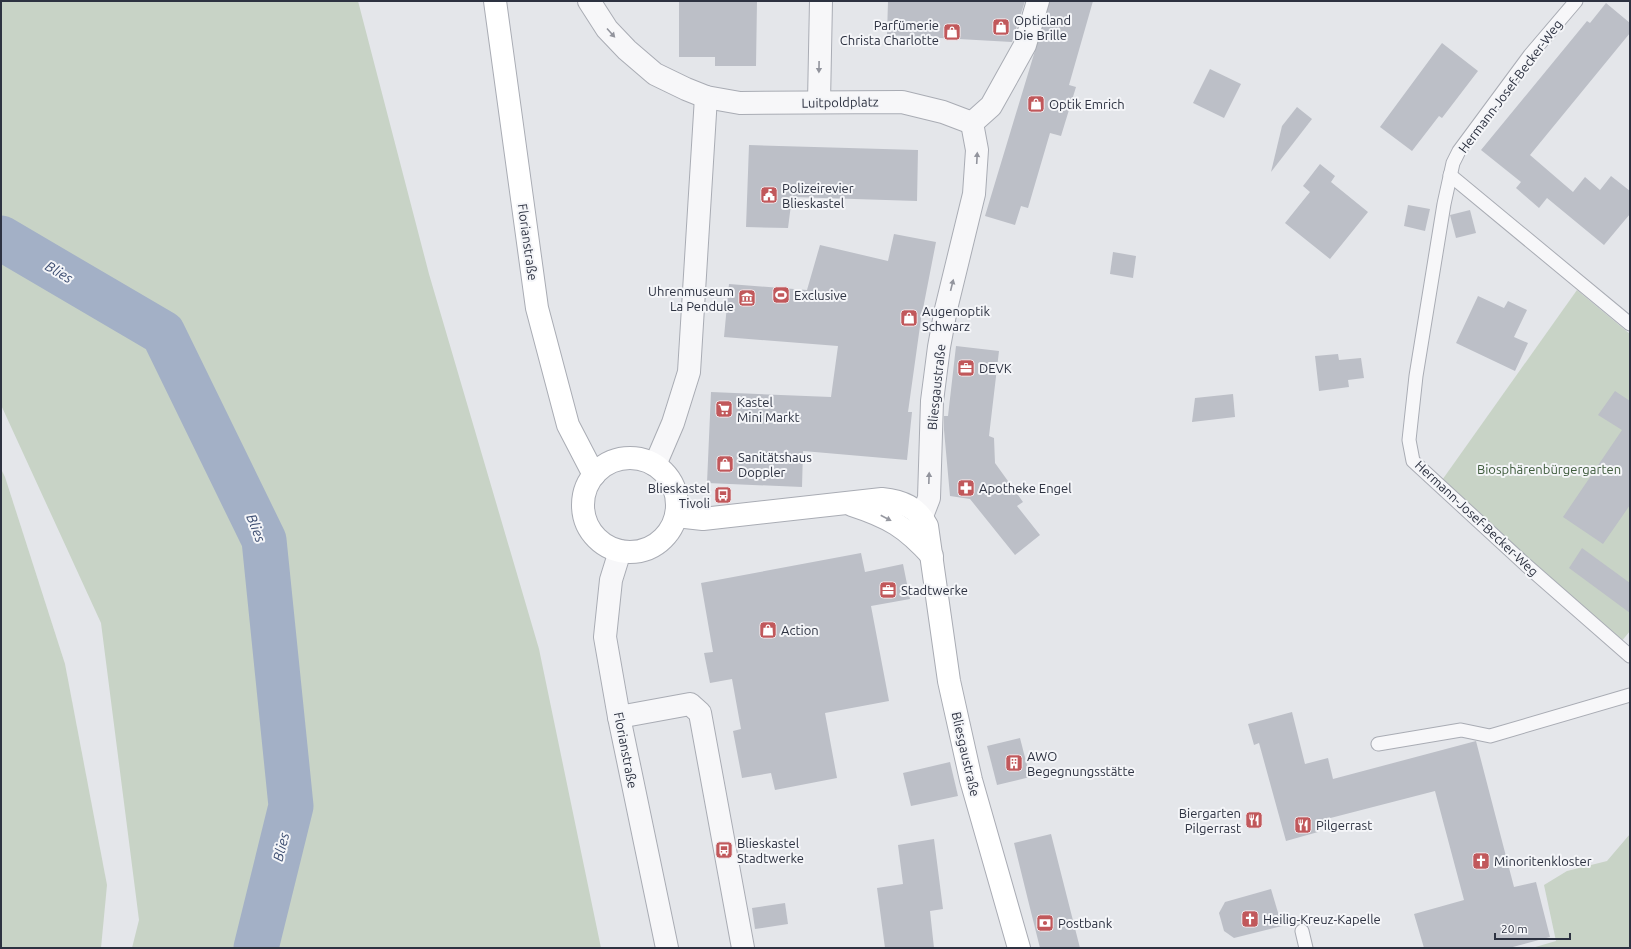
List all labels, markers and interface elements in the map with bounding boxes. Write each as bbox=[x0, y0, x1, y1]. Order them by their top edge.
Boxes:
place label: Opticland Die Brille bbox=[1014, 13, 1071, 42]
shop icon: Opticland Die Brille bbox=[991, 17, 1011, 37]
street label: Hermann-Josef-Becker-Weg bbox=[1455, 17, 1565, 155]
place label: Parfümerie Christa Charlotte bbox=[840, 18, 939, 47]
shop icon: Parfümerie Christa Charlotte bbox=[942, 22, 962, 42]
one-way arrow bbox=[606, 28, 616, 38]
one-way arrow bbox=[816, 61, 822, 74]
street label: Luitpoldplatz bbox=[801, 94, 879, 110]
shop icon: Optik Emrich bbox=[1026, 94, 1046, 114]
place label: Optik Emrich bbox=[1049, 97, 1125, 111]
one-way arrow bbox=[973, 152, 980, 164]
place label: Polizeirevier Blieskastel bbox=[782, 181, 854, 210]
public building icon: Polizeirevier Blieskastel bbox=[759, 185, 779, 205]
street label: Florianstraße bbox=[516, 203, 540, 281]
water label: Blies bbox=[42, 258, 76, 286]
one-way arrow bbox=[949, 278, 955, 291]
place label: Uhrenmuseum La Pendule bbox=[648, 284, 734, 313]
sports icon: Exclusive bbox=[771, 285, 791, 305]
museum icon: Uhrenmuseum La Pendule bbox=[737, 288, 757, 308]
place label: Exclusive bbox=[794, 288, 847, 302]
place label: Augenoptik Schwarz bbox=[922, 304, 990, 333]
shop icon: Augenoptik Schwarz bbox=[899, 308, 919, 328]
street label: Bliesgaustraße bbox=[925, 343, 947, 431]
office icon: DEVK bbox=[956, 358, 976, 378]
place label: DEVK bbox=[979, 361, 1012, 375]
place label: Kastel Mini Markt bbox=[737, 395, 800, 424]
supermarket icon: Kastel Mini Markt bbox=[714, 399, 734, 419]
place label: Sanitätshaus Doppler bbox=[738, 450, 812, 479]
shop icon: Sanitätshaus Doppler bbox=[715, 454, 735, 474]
street label: Hermann-Josef-Becker-Weg bbox=[1413, 457, 1541, 579]
park label: Biosphärenbürgergarten bbox=[1477, 462, 1621, 476]
one-way arrow bbox=[926, 472, 933, 484]
pharmacy icon: Apotheke Engel bbox=[956, 478, 976, 498]
place label: Blieskastel Tivoli bbox=[648, 481, 711, 510]
place label: Apotheke Engel bbox=[979, 481, 1072, 495]
bus stop icon: Blieskastel Tivoli bbox=[713, 485, 733, 505]
water label: Blies bbox=[243, 512, 269, 545]
one-way arrow bbox=[880, 514, 891, 521]
office icon: Stadtwerke bbox=[878, 580, 898, 600]
place label: Stadtwerke bbox=[901, 583, 968, 597]
shop icon: Action bbox=[758, 620, 778, 640]
place label: Action bbox=[781, 623, 819, 637]
street label: Bliesgaustraße bbox=[949, 710, 983, 798]
street label: Florianstraße bbox=[612, 711, 640, 789]
place label: AWO Begegnungsstätte bbox=[1027, 749, 1135, 778]
building icon: AWO Begegnungsstätte bbox=[1004, 753, 1024, 773]
place label: Biergarten Pilgerrast bbox=[1179, 806, 1241, 835]
restaurant icon: Biergarten Pilgerrast bbox=[1244, 810, 1264, 830]
restaurant icon: Pilgerrast bbox=[1293, 815, 1313, 835]
place label: Pilgerrast bbox=[1316, 818, 1372, 832]
water label: Blies bbox=[270, 831, 292, 863]
place label: Blieskastel Stadtwerke bbox=[737, 836, 804, 865]
bus stop icon: Blieskastel Stadtwerke bbox=[714, 840, 734, 860]
church icon: Minoritenkloster bbox=[1471, 851, 1491, 871]
place label: Minoritenkloster bbox=[1494, 854, 1592, 868]
church icon: Heilig-Kreuz-Kapelle bbox=[1240, 909, 1260, 929]
place label: Heilig-Kreuz-Kapelle bbox=[1263, 912, 1381, 926]
bank icon: Postbank bbox=[1035, 913, 1055, 933]
scale bar bbox=[1495, 915, 1570, 941]
place label: Postbank bbox=[1058, 916, 1113, 930]
text: 20 m bbox=[1501, 922, 1528, 935]

